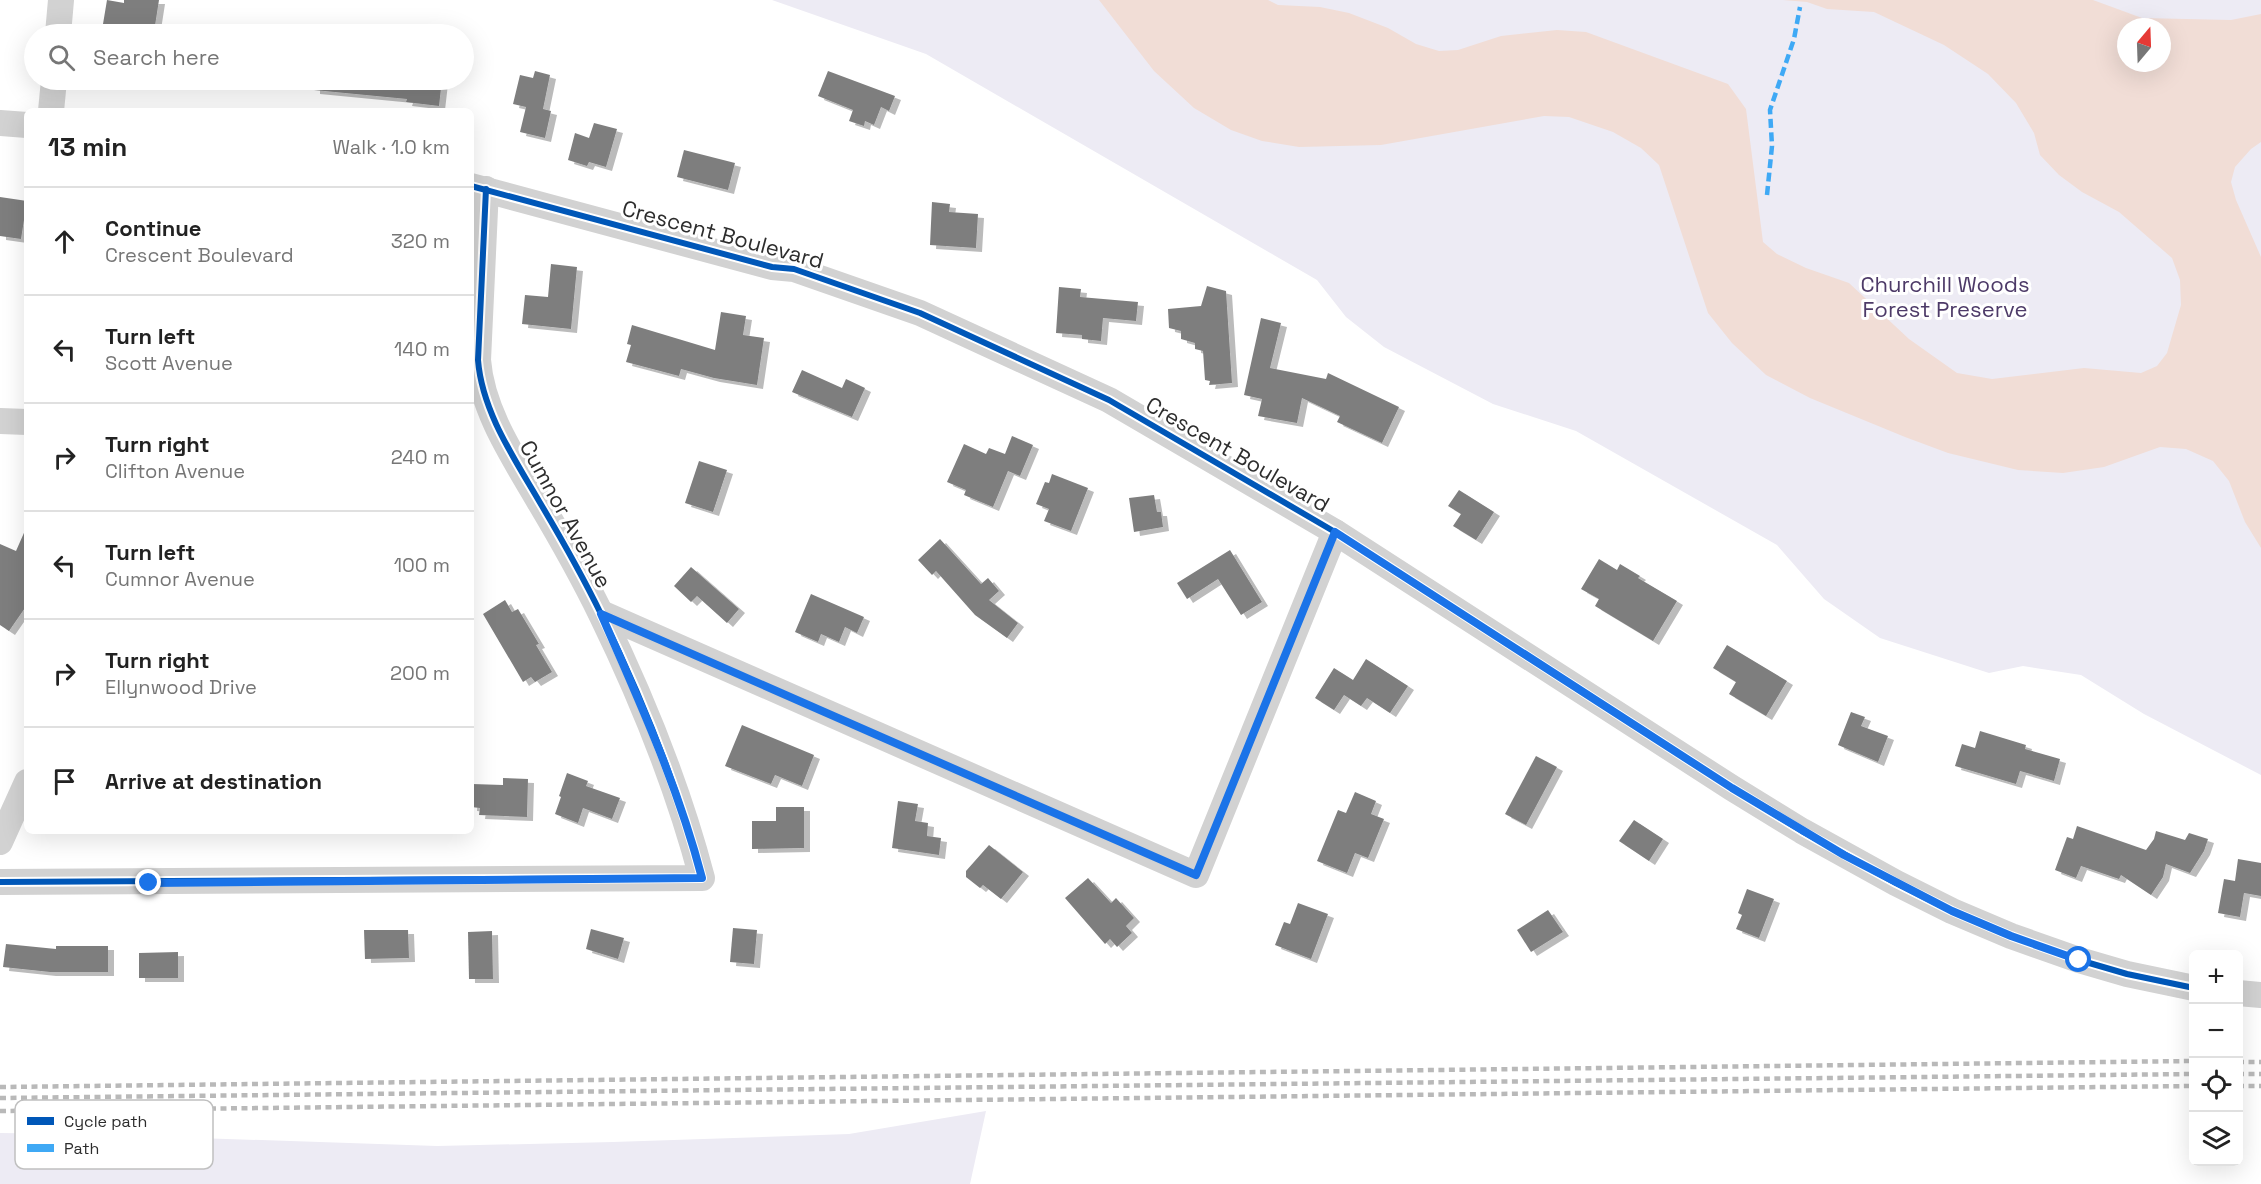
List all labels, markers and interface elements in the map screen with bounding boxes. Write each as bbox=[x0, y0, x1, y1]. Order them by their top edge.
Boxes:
north arrow bbox=[2117, 18, 2171, 72]
search box bbox=[24, 24, 474, 90]
icon: search bbox=[45, 41, 78, 74]
text: Search here bbox=[93, 43, 220, 71]
text: 13 min bbox=[48, 130, 127, 164]
text: Walk · 1.0 km bbox=[332, 134, 450, 160]
street label: Crescent Boulevard bbox=[619, 194, 827, 274]
text: Continue bbox=[105, 214, 201, 242]
icon: ahead bbox=[48, 225, 81, 258]
text: 320 m bbox=[391, 228, 450, 254]
text: Crescent Boulevard bbox=[105, 242, 294, 268]
park label: Churchill Woods Forest Preserve bbox=[1861, 270, 2030, 323]
text: Turn left bbox=[105, 322, 195, 350]
icon: left bbox=[48, 333, 81, 366]
text: 140 m bbox=[394, 336, 450, 362]
text: Scott Avenue bbox=[105, 350, 233, 376]
street label: Crescent Boulevard bbox=[1141, 390, 1335, 518]
text: Turn right bbox=[105, 430, 210, 458]
street label: Cumnor Avenue bbox=[514, 435, 618, 593]
icon: right bbox=[48, 441, 81, 474]
text: 240 m bbox=[391, 444, 450, 470]
text: Clifton Avenue bbox=[105, 458, 245, 484]
text: Turn left bbox=[105, 538, 195, 566]
icon: left bbox=[48, 549, 81, 582]
text: 100 m bbox=[394, 552, 450, 578]
text: Cumnor Avenue bbox=[105, 566, 255, 592]
text: Turn right bbox=[105, 646, 210, 674]
icon: right bbox=[48, 657, 81, 690]
text: 200 m bbox=[390, 660, 450, 686]
text: Ellynwood Drive bbox=[105, 674, 257, 700]
icon: arrive bbox=[48, 765, 81, 798]
text: Arrive at destination bbox=[105, 767, 322, 795]
route end bbox=[135, 869, 161, 895]
route start bbox=[2065, 946, 2091, 972]
map controls bbox=[2189, 950, 2243, 1166]
button: + bbox=[2189, 950, 2243, 1004]
button: − bbox=[2189, 1004, 2243, 1058]
button: locate bbox=[2189, 1058, 2243, 1112]
legend bbox=[15, 1100, 213, 1169]
text: Cycle path bbox=[64, 1111, 147, 1132]
button: layers bbox=[2189, 1112, 2243, 1166]
text: Path bbox=[64, 1138, 99, 1159]

